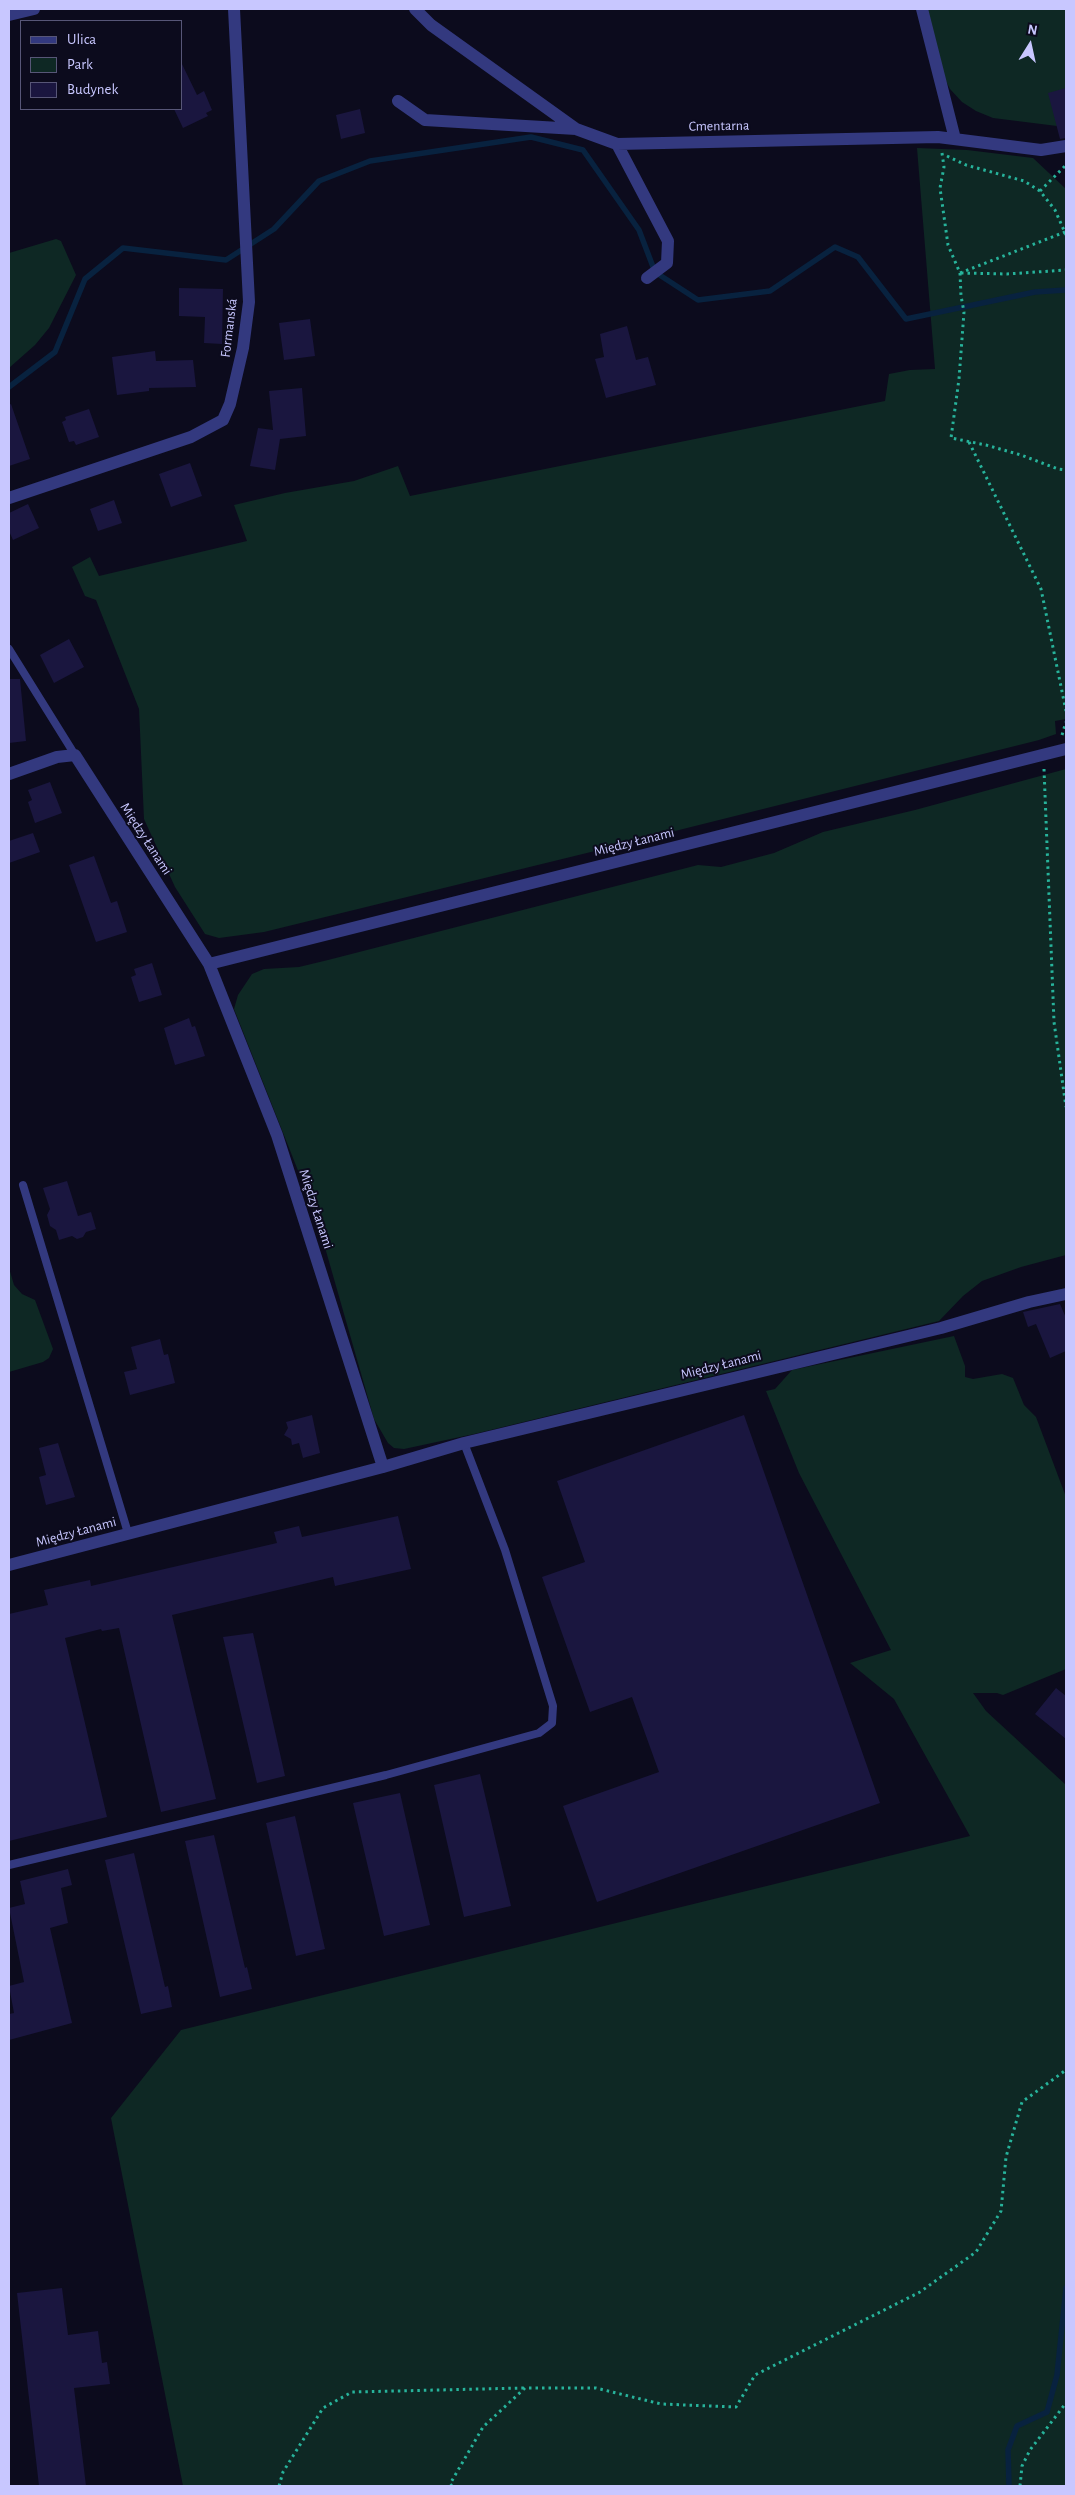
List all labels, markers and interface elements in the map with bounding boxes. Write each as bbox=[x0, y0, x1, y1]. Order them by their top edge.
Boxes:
legend bbox=[20, 20, 182, 110]
north arrow bbox=[1005, 20, 1055, 70]
text: N bbox=[1027, 22, 1039, 38]
text: Ulica bbox=[67, 32, 96, 47]
text: Park bbox=[67, 57, 93, 72]
text: Budynek bbox=[67, 82, 118, 97]
street label: Cmentarna bbox=[688, 117, 750, 135]
street label: Formanská bbox=[217, 298, 241, 358]
street label: Między Łanami bbox=[116, 800, 176, 878]
street label: Między Łanami bbox=[592, 824, 676, 860]
street label: Między Łanami bbox=[295, 1167, 337, 1251]
street label: Między Łanami bbox=[679, 1347, 763, 1383]
street label: Między Łanami bbox=[34, 1513, 118, 1551]

